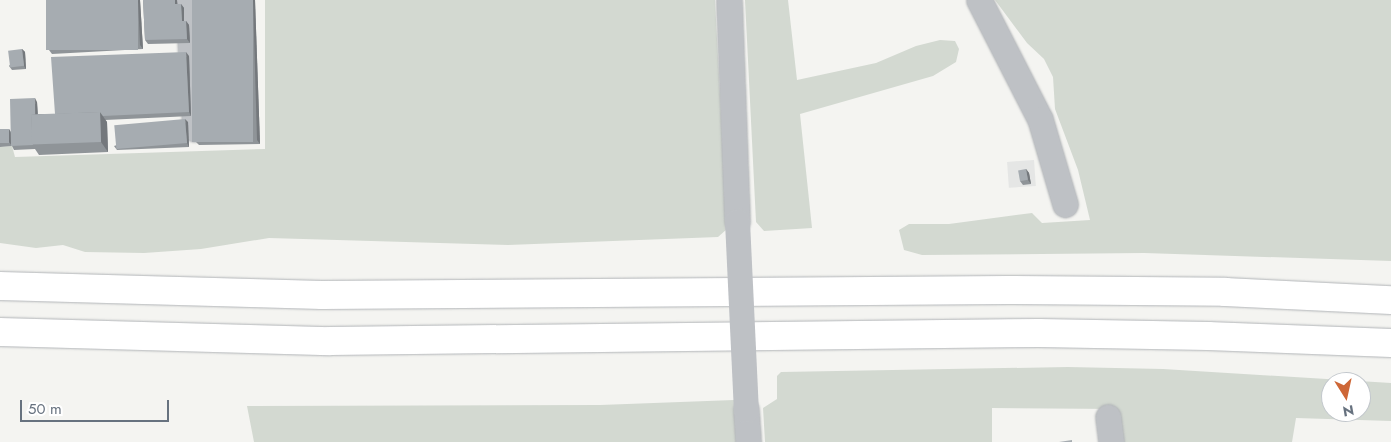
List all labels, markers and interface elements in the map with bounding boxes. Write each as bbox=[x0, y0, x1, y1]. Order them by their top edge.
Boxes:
north arrow bbox=[1321, 372, 1371, 422]
scale bar bbox=[22, 390, 171, 422]
text: 50 m bbox=[28, 398, 62, 420]
text: N bbox=[1341, 400, 1356, 422]

